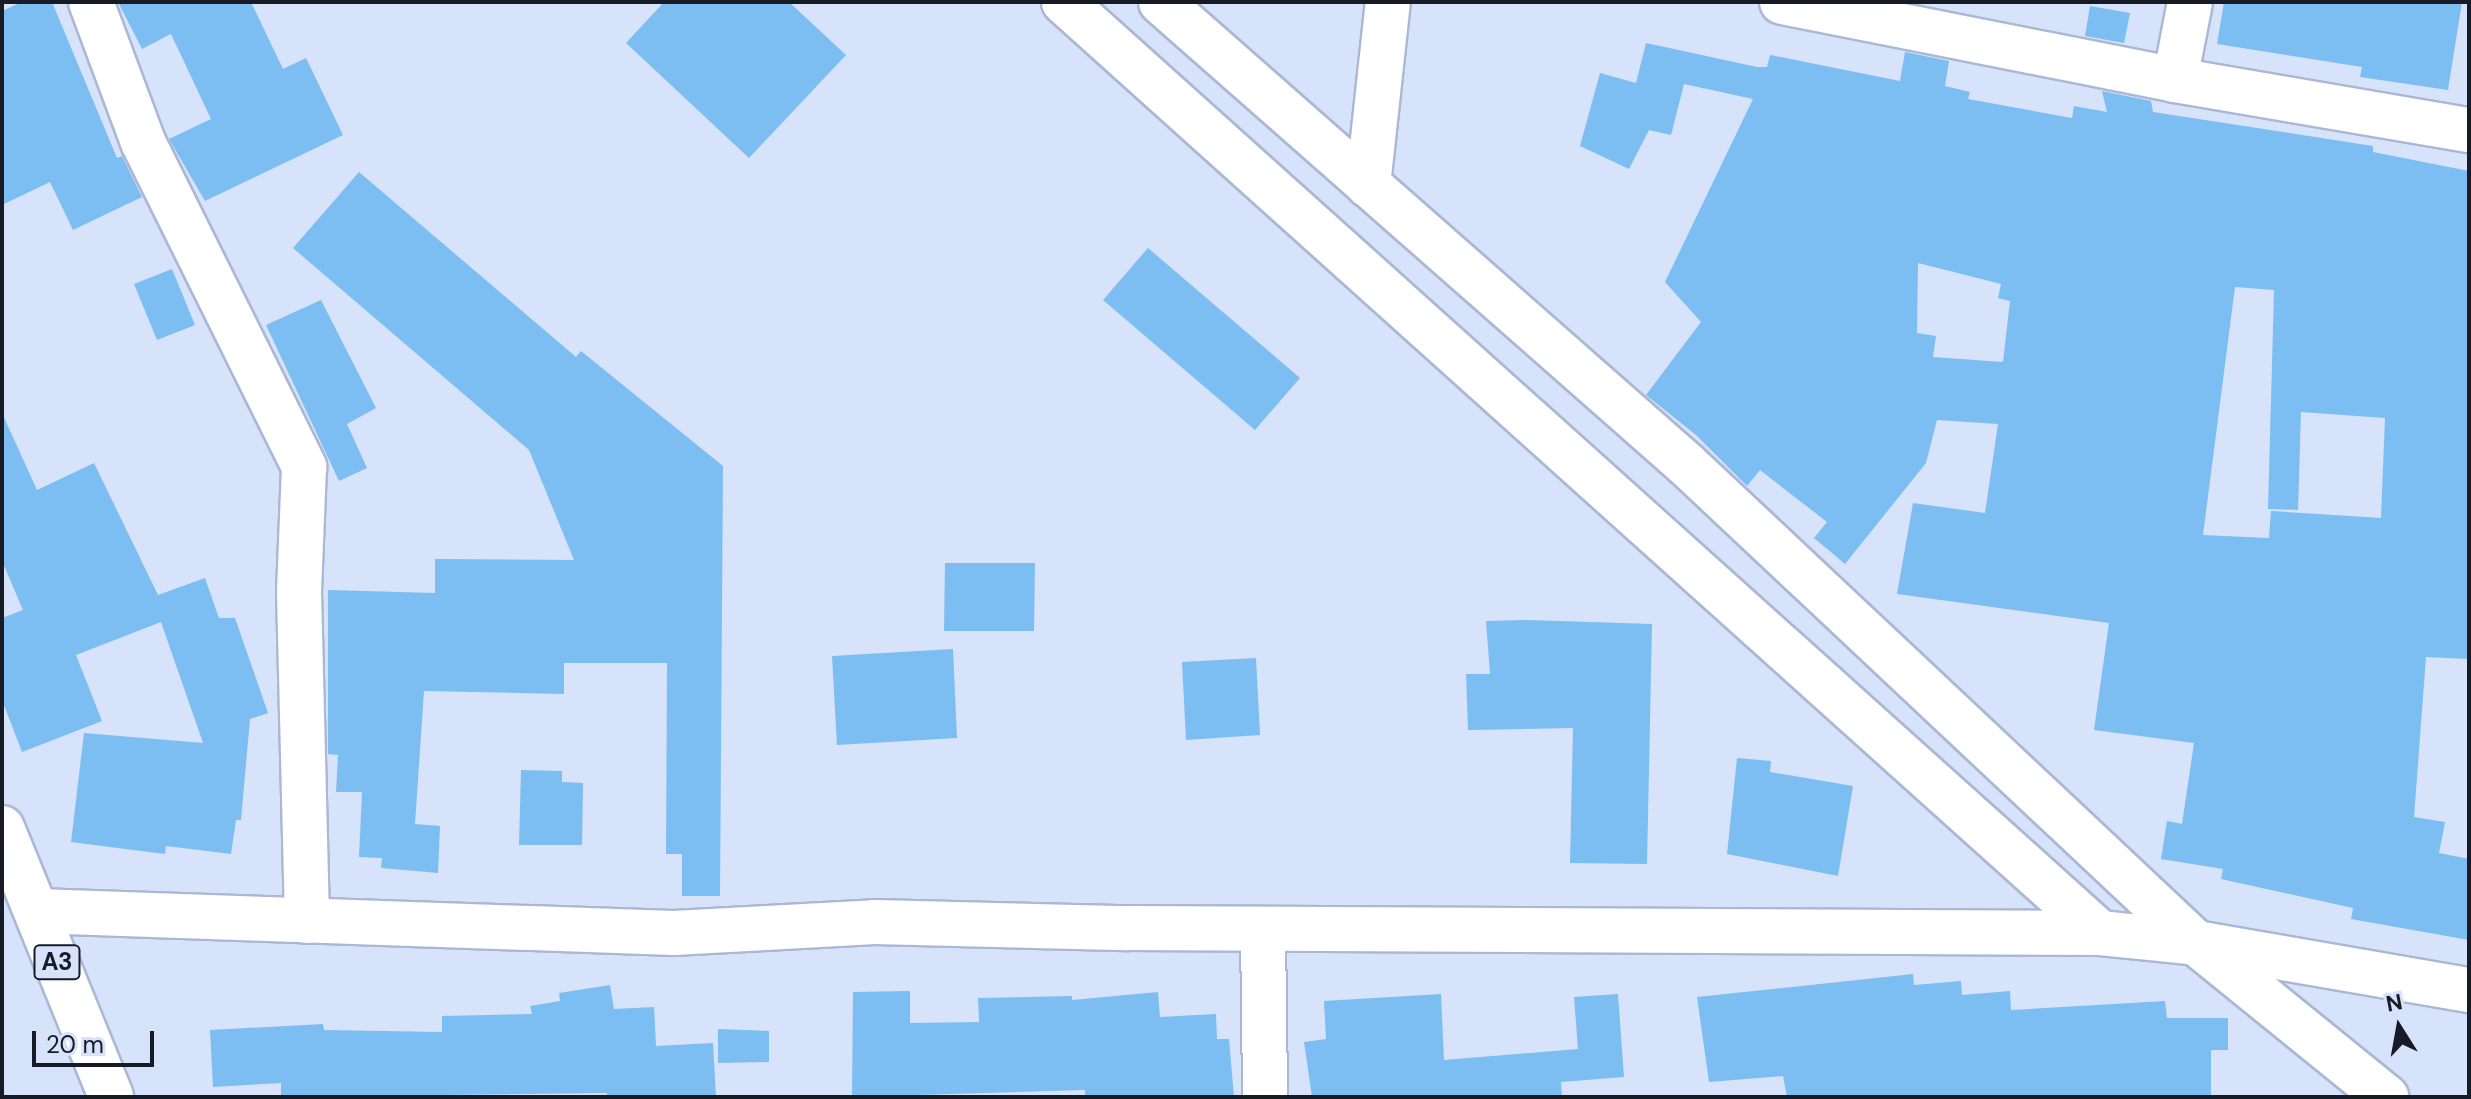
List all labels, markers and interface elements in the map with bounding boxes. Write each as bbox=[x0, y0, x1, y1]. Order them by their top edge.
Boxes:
road number: A3 bbox=[33, 942, 81, 982]
north arrow bbox=[2359, 987, 2439, 1067]
text: N bbox=[2384, 987, 2405, 1019]
scale bar bbox=[36, 1015, 158, 1065]
text: 20 m bbox=[46, 1029, 104, 1060]

